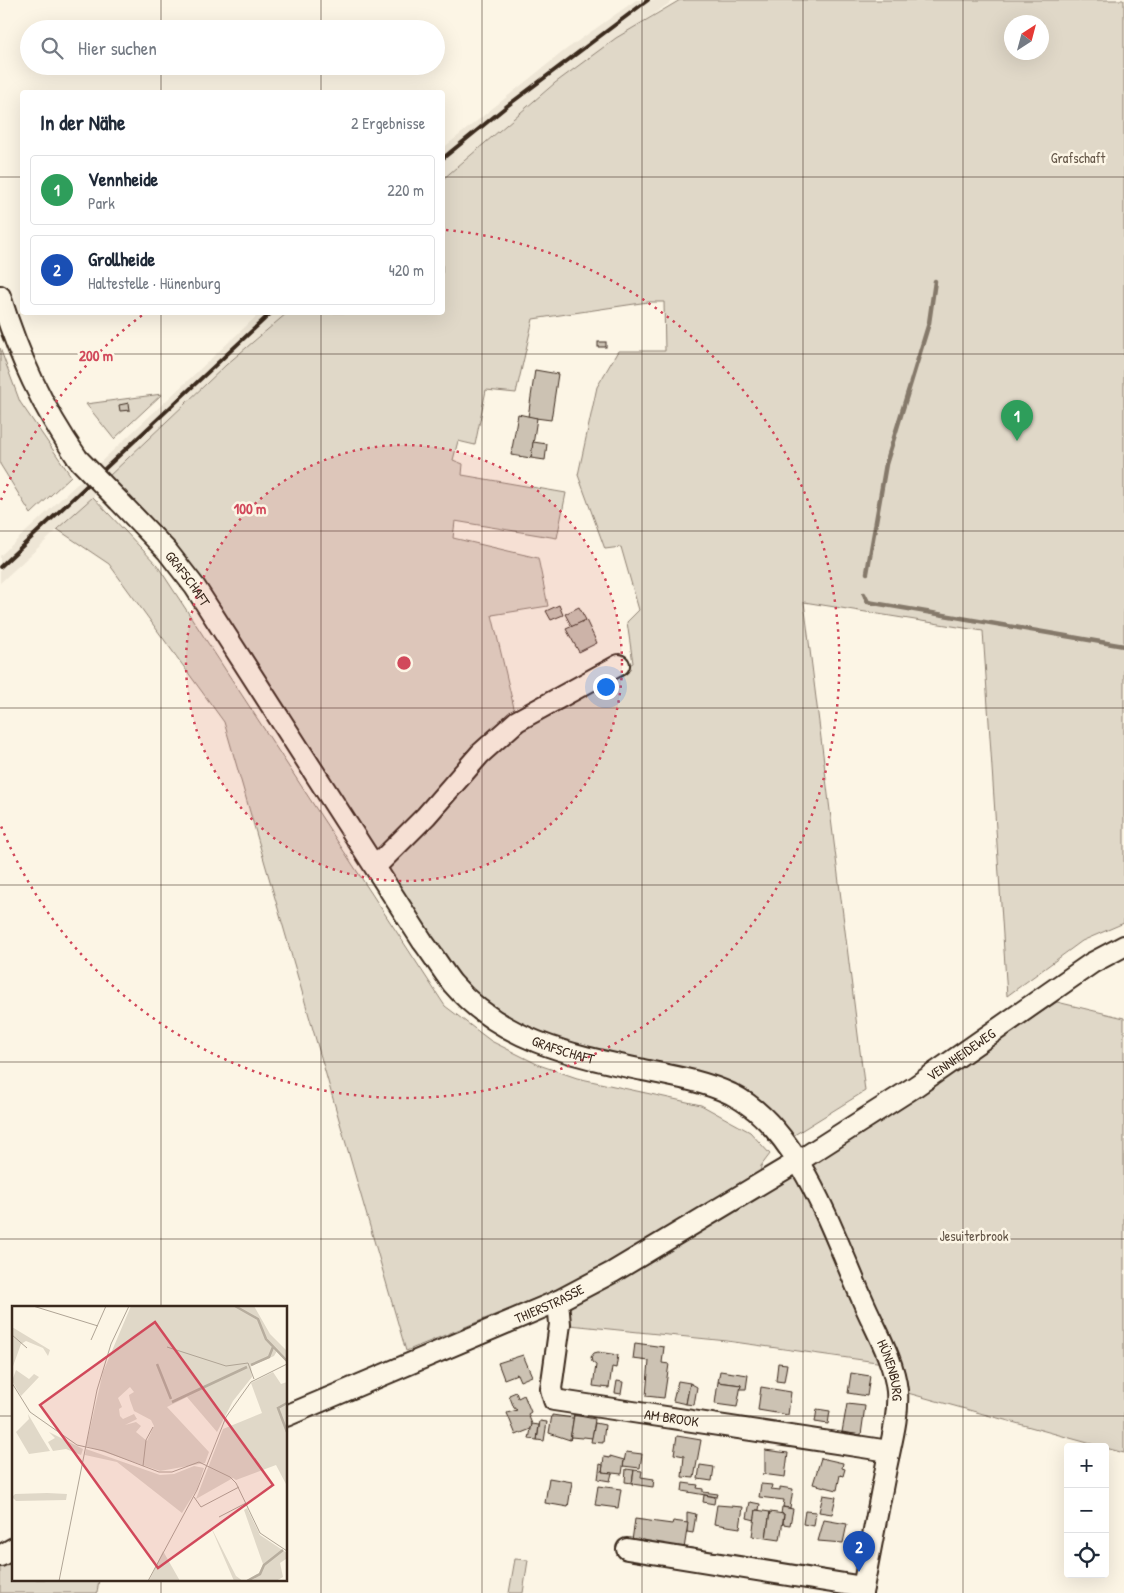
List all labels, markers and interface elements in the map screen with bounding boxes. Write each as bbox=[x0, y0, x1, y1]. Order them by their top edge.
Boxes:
north arrow bbox=[1004, 15, 1049, 60]
search box bbox=[20, 20, 445, 75]
icon: search bbox=[38, 34, 66, 62]
text: Hier suchen bbox=[78, 35, 157, 61]
text: In der Nähe bbox=[40, 108, 125, 137]
text: 2 Ergebnisse bbox=[351, 112, 425, 134]
park label: Grafschaft bbox=[1051, 148, 1106, 167]
text: Vennheide bbox=[88, 166, 158, 192]
text: 1 bbox=[54, 179, 60, 201]
text: 220 m bbox=[387, 179, 424, 201]
text: Park bbox=[88, 192, 115, 214]
text: Grollheide bbox=[88, 246, 155, 272]
text: 2 bbox=[53, 259, 61, 281]
text: 420 m bbox=[389, 259, 424, 281]
text: Haltestelle · Hünenburg bbox=[88, 272, 221, 294]
text: 200 m bbox=[79, 345, 113, 366]
pin: 1 bbox=[1001, 400, 1033, 441]
text: 100 m bbox=[234, 498, 266, 519]
street label: GRAFSCHAFT bbox=[161, 547, 215, 610]
centre of rings bbox=[395, 654, 413, 672]
your location bbox=[593, 674, 619, 700]
street label: VENNHEIDEWEG bbox=[923, 1023, 999, 1085]
street label: GRAFSCHAFT bbox=[529, 1031, 597, 1068]
park label: Jesuiterbrook bbox=[940, 1226, 1009, 1245]
street label: THIERSTRASSE bbox=[511, 1279, 587, 1327]
inset map bbox=[12, 1306, 288, 1580]
street label: HÜNENBURG bbox=[873, 1336, 907, 1401]
street label: AM BROOK bbox=[643, 1404, 701, 1431]
map controls bbox=[1064, 1443, 1109, 1578]
button: + bbox=[1064, 1443, 1109, 1488]
button: − bbox=[1064, 1488, 1109, 1533]
pin: 2 bbox=[843, 1531, 875, 1572]
button: locate bbox=[1064, 1533, 1109, 1578]

